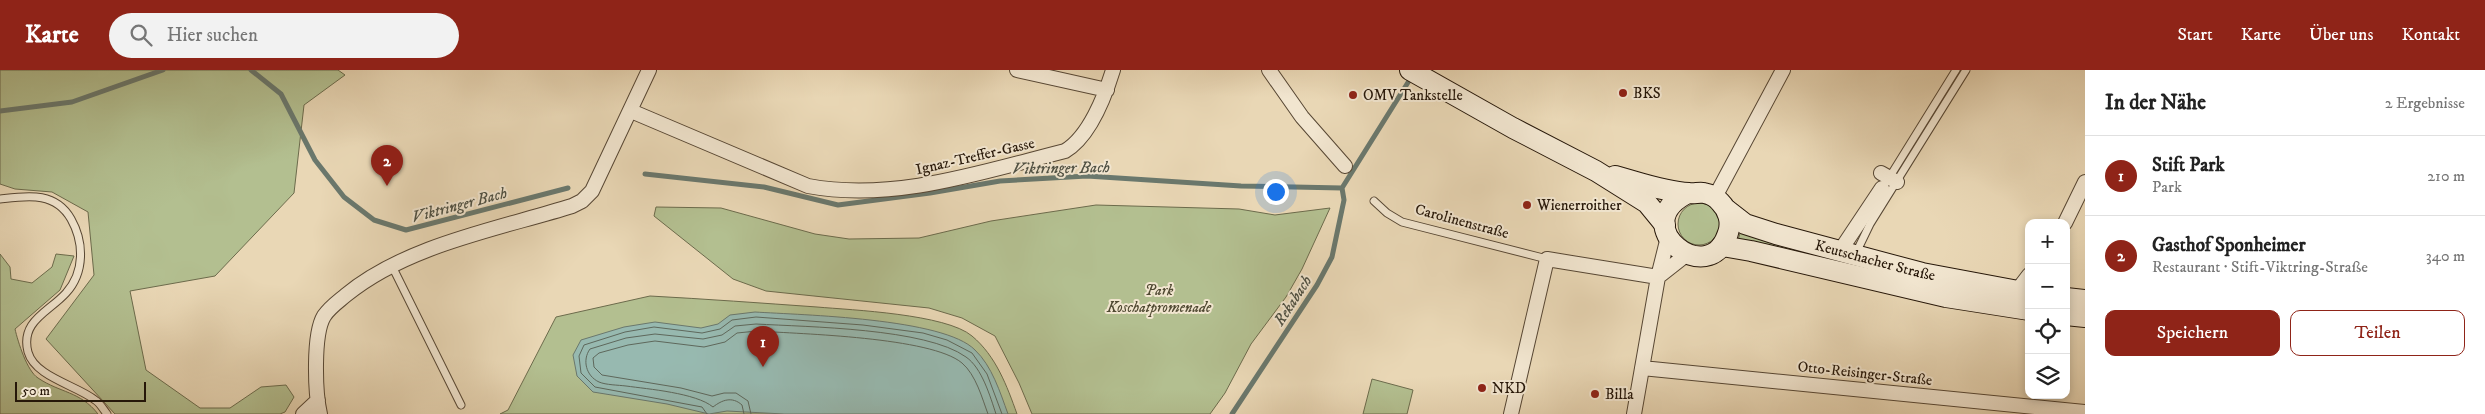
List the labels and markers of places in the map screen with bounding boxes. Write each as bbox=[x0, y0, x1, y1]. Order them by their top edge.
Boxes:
place label: BKS bbox=[1633, 84, 1661, 103]
place label: OMV Tankstelle bbox=[1363, 86, 1463, 105]
marker: BKS bbox=[1617, 87, 1629, 99]
marker: OMV Tankstelle bbox=[1347, 89, 1359, 101]
pin: 2 bbox=[371, 145, 403, 186]
place label: Wienerroither bbox=[1536, 196, 1622, 215]
marker: Wienerroither bbox=[1521, 199, 1533, 211]
pin: 1 bbox=[747, 326, 779, 367]
place label: NKD bbox=[1492, 379, 1526, 398]
marker: NKD bbox=[1476, 382, 1488, 394]
place label: Billa bbox=[1605, 385, 1634, 404]
marker: Billa bbox=[1589, 388, 1601, 400]

